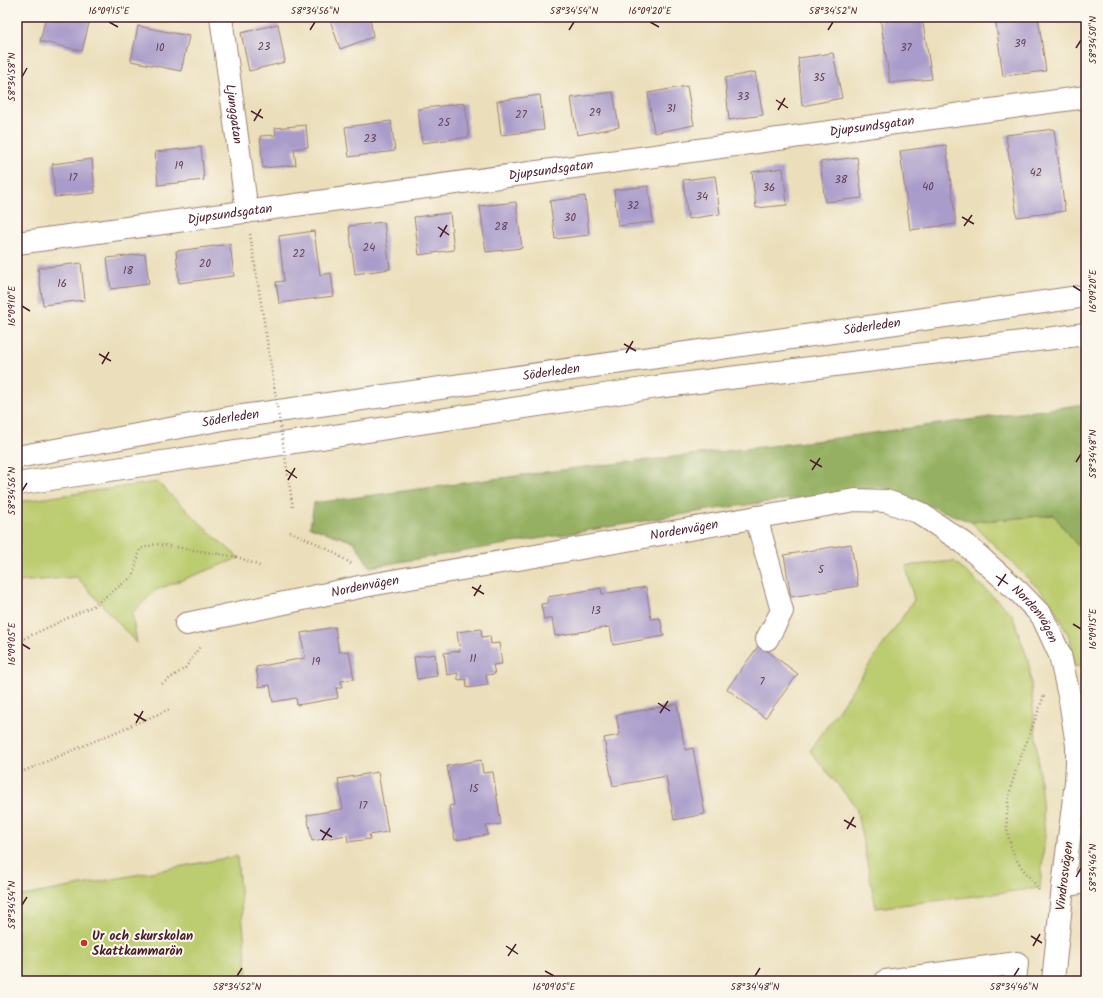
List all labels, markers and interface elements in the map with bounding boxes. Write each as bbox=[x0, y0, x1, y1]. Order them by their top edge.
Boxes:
text: 16°09'15"E bbox=[88, 3, 131, 19]
text: 58°34'56"N bbox=[291, 3, 339, 19]
text: 58°34'54"N bbox=[550, 3, 598, 19]
text: 16°09'20"E bbox=[628, 3, 673, 19]
text: 58°34'52"N bbox=[809, 3, 858, 19]
text: 58°34'50"N bbox=[1085, 16, 1101, 64]
house number: 39 bbox=[1014, 35, 1026, 53]
house number: 23 bbox=[258, 38, 270, 56]
house number: 10 bbox=[156, 39, 165, 57]
house number: 37 bbox=[900, 39, 913, 57]
text: 58°34'58"N bbox=[4, 52, 20, 101]
house number: 35 bbox=[813, 69, 826, 87]
street label: Ljunggatan bbox=[220, 83, 248, 145]
house number: 33 bbox=[737, 88, 749, 106]
house number: 31 bbox=[666, 100, 676, 118]
house number: 29 bbox=[589, 104, 602, 122]
house number: 27 bbox=[515, 106, 528, 124]
street label: Djupsundsgatan bbox=[828, 110, 916, 142]
house number: 25 bbox=[438, 114, 451, 132]
house number: 23 bbox=[364, 130, 376, 148]
street label: Djupsundsgatan bbox=[507, 154, 595, 186]
house number: 19 bbox=[175, 157, 184, 175]
house number: 42 bbox=[1030, 164, 1042, 182]
house number: 17 bbox=[69, 169, 78, 187]
house number: 38 bbox=[835, 171, 848, 189]
house number: 40 bbox=[922, 178, 934, 196]
house number: 36 bbox=[763, 179, 775, 197]
house number: 34 bbox=[696, 188, 708, 206]
house number: 32 bbox=[627, 197, 639, 215]
street label: Djupsundsgatan bbox=[186, 198, 274, 230]
house number: 30 bbox=[564, 209, 576, 227]
house number: 28 bbox=[494, 218, 508, 236]
house number: 24 bbox=[363, 239, 375, 257]
house number: 22 bbox=[293, 245, 305, 263]
house number: 20 bbox=[199, 255, 211, 273]
house number: 18 bbox=[123, 262, 133, 280]
text: 16°09'20"E bbox=[1085, 268, 1101, 313]
house number: 16 bbox=[57, 275, 67, 293]
text: 16°09'10"E bbox=[4, 284, 20, 326]
street label: Söderleden bbox=[842, 312, 902, 341]
street label: Söderleden bbox=[521, 358, 581, 387]
street label: Söderleden bbox=[200, 403, 261, 433]
text: 58°34'48"N bbox=[1085, 429, 1101, 479]
text: 58°34'56"N bbox=[4, 467, 20, 515]
street label: Nordenvägen bbox=[648, 514, 720, 546]
house number: 5 bbox=[818, 561, 825, 579]
street label: Nordenvägen bbox=[329, 570, 401, 603]
street label: Nordenvägen bbox=[1007, 580, 1064, 647]
house number: 13 bbox=[591, 602, 601, 620]
text: 16°09'15"E bbox=[1085, 607, 1101, 650]
text: 16°09'05"E bbox=[4, 621, 20, 665]
house number: 11 bbox=[470, 650, 476, 668]
house number: 19 bbox=[312, 653, 321, 671]
house number: 7 bbox=[759, 673, 765, 691]
house number: 15 bbox=[469, 780, 480, 798]
house number: 17 bbox=[359, 797, 368, 815]
street label: Vindrosvägen bbox=[1050, 840, 1080, 912]
text: 58°34'46"N bbox=[1085, 843, 1101, 892]
text: 58°34'54"N bbox=[4, 881, 20, 929]
place label: Ur och skurskolan Skattkammarön bbox=[92, 926, 193, 962]
marker: Ur och skurskolan Skattkammarön bbox=[79, 938, 89, 948]
text: 58°34'52"N bbox=[213, 979, 262, 995]
text: 16°09'05"E bbox=[533, 979, 577, 995]
text: 58°34'48"N bbox=[730, 979, 780, 995]
text: 58°34'46"N bbox=[990, 979, 1039, 995]

